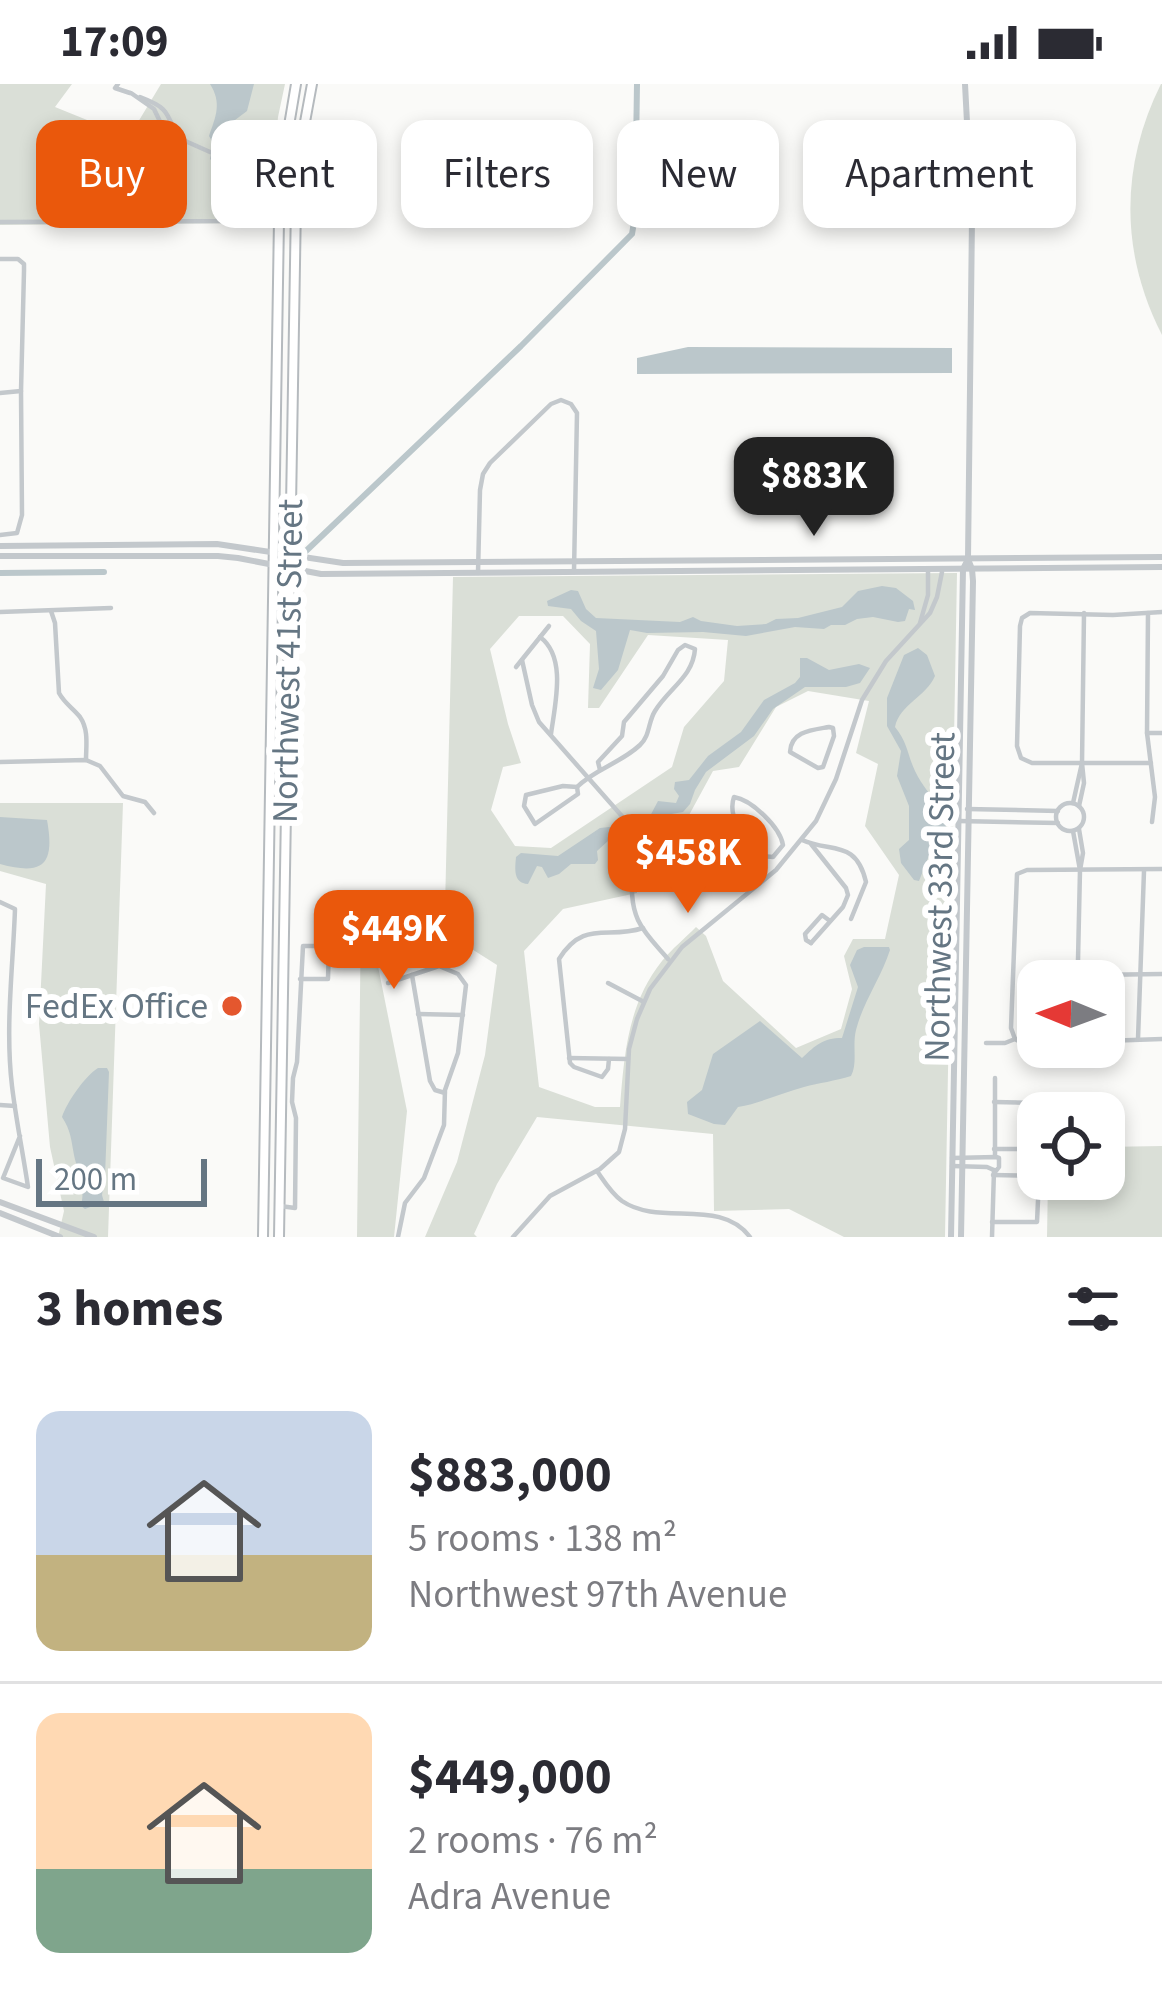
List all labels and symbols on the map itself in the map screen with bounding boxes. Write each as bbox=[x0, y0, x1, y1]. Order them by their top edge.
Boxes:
pin: $883K bbox=[730, 437, 898, 539]
street label: Northwest 41st Street bbox=[260, 499, 316, 823]
street label: Northwest 33rd Street bbox=[912, 732, 968, 1062]
pin: $458K bbox=[604, 814, 772, 916]
pin: $449K bbox=[310, 890, 478, 992]
north arrow bbox=[1017, 960, 1125, 1068]
place label: FedEx Office bbox=[25, 981, 208, 1032]
marker: FedEx Office bbox=[219, 993, 245, 1019]
scale bar bbox=[36, 1153, 207, 1206]

